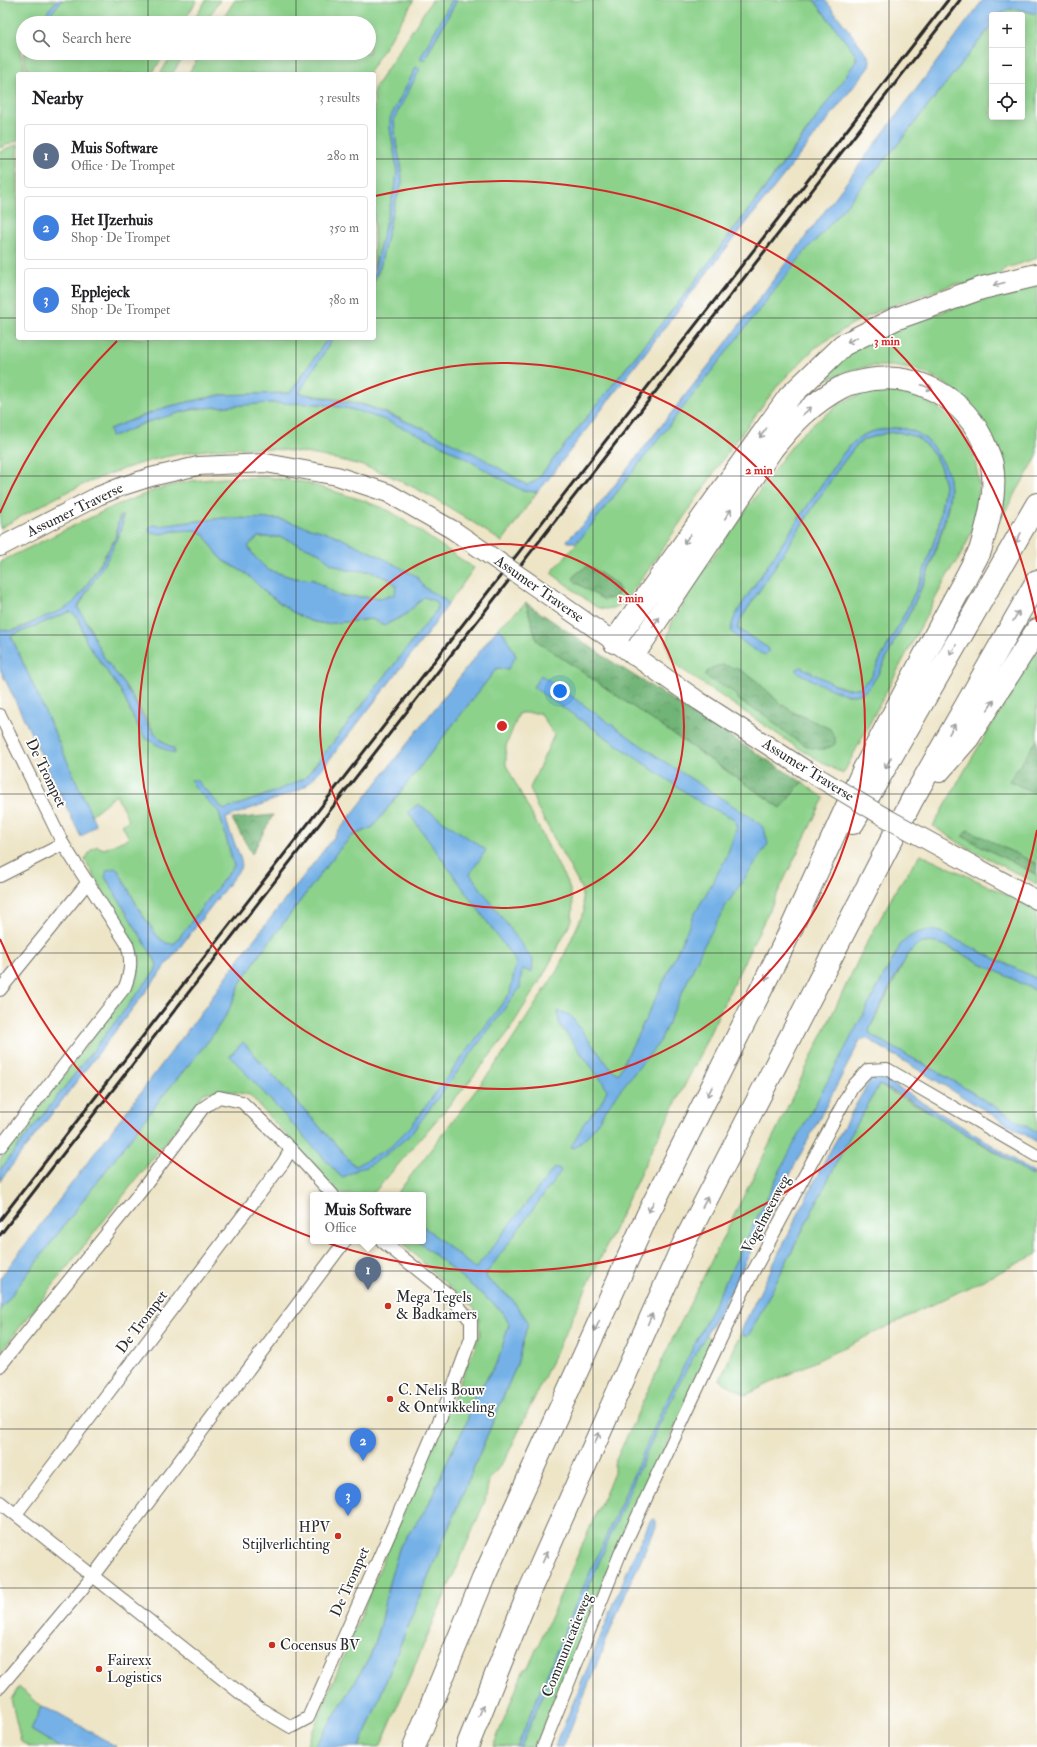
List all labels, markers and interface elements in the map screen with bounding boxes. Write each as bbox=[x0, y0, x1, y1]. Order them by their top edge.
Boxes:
map controls bbox=[989, 12, 1025, 120]
button: + bbox=[989, 12, 1025, 48]
search box bbox=[16, 16, 376, 60]
icon: search bbox=[30, 27, 52, 49]
text: Search here bbox=[62, 29, 131, 48]
button: − bbox=[989, 48, 1025, 84]
button: locate bbox=[989, 84, 1025, 120]
text: Nearby bbox=[32, 88, 83, 109]
text: 3 results bbox=[319, 90, 360, 106]
text: Muis Software bbox=[71, 139, 158, 158]
text: 1 bbox=[44, 148, 48, 164]
text: 280 m bbox=[327, 148, 359, 164]
text: Office · De Trompet bbox=[71, 158, 175, 174]
text: Het IJzerhuis bbox=[71, 211, 153, 230]
text: 2 bbox=[43, 220, 49, 236]
text: 350 m bbox=[329, 220, 359, 236]
text: Shop · De Trompet bbox=[71, 230, 170, 246]
one-way arrow bbox=[993, 281, 1006, 289]
text: Epplejeck bbox=[71, 283, 130, 302]
text: 3 bbox=[44, 292, 49, 308]
text: 380 m bbox=[328, 292, 359, 308]
text: Shop · De Trompet bbox=[71, 302, 170, 318]
text: 3 min bbox=[874, 334, 901, 349]
one-way arrow bbox=[846, 337, 858, 345]
one-way arrow bbox=[920, 383, 932, 391]
one-way arrow bbox=[802, 407, 812, 416]
one-way arrow bbox=[758, 428, 767, 439]
text: 2 min bbox=[745, 463, 773, 478]
street label: Assumer Traverse bbox=[23, 478, 126, 542]
one-way arrow bbox=[724, 509, 732, 520]
one-way arrow bbox=[1013, 532, 1021, 544]
one-way arrow bbox=[683, 533, 691, 544]
street label: Assumer Traverse bbox=[490, 551, 587, 627]
text: 1 min bbox=[618, 591, 645, 606]
one-way arrow bbox=[1013, 610, 1021, 622]
one-way arrow bbox=[652, 616, 660, 628]
one-way arrow bbox=[948, 644, 956, 656]
your location bbox=[550, 681, 570, 701]
one-way arrow bbox=[987, 699, 995, 711]
centre of rings bbox=[495, 719, 509, 733]
one-way arrow bbox=[949, 723, 957, 735]
street label: Assumer Traverse bbox=[758, 734, 857, 806]
street label: De Trompet bbox=[20, 735, 71, 811]
one-way arrow bbox=[883, 757, 891, 769]
one-way arrow bbox=[764, 969, 771, 981]
one-way arrow bbox=[706, 1085, 713, 1097]
street label: Vogelmeerweg bbox=[737, 1171, 795, 1257]
popup bbox=[310, 1192, 426, 1244]
one-way arrow bbox=[702, 1196, 710, 1208]
text: Muis Software bbox=[325, 1201, 411, 1220]
one-way arrow bbox=[647, 1201, 654, 1213]
text: Office bbox=[325, 1220, 356, 1236]
pin: 1 bbox=[355, 1257, 381, 1290]
street label: De Trompet bbox=[112, 1287, 173, 1358]
place label: Mega Tegels & Badkamers bbox=[396, 1288, 477, 1324]
marker: Mega Tegels & Badkamers bbox=[383, 1301, 393, 1311]
one-way arrow bbox=[647, 1314, 654, 1326]
one-way arrow bbox=[593, 1319, 600, 1331]
place label: C. Nelis Bouw & Ontwikkeling bbox=[398, 1381, 496, 1417]
marker: C. Nelis Bouw & Ontwikkeling bbox=[385, 1394, 395, 1404]
pin: 2 bbox=[350, 1428, 376, 1461]
one-way arrow bbox=[594, 1432, 602, 1444]
pin: 3 bbox=[335, 1483, 361, 1516]
place label: HPV Stijlverlichting bbox=[242, 1518, 331, 1554]
marker: HPV Stijlverlichting bbox=[333, 1531, 343, 1541]
street label: De Trompet bbox=[326, 1544, 375, 1620]
one-way arrow bbox=[541, 1551, 549, 1563]
street label: Communicatieweg bbox=[537, 1589, 597, 1700]
place label: Cocensus BV bbox=[280, 1636, 361, 1655]
marker: Cocensus BV bbox=[267, 1640, 277, 1650]
place label: Fairexx Logistics bbox=[107, 1651, 162, 1687]
marker: Fairexx Logistics bbox=[94, 1664, 104, 1674]
one-way arrow bbox=[478, 1705, 486, 1717]

